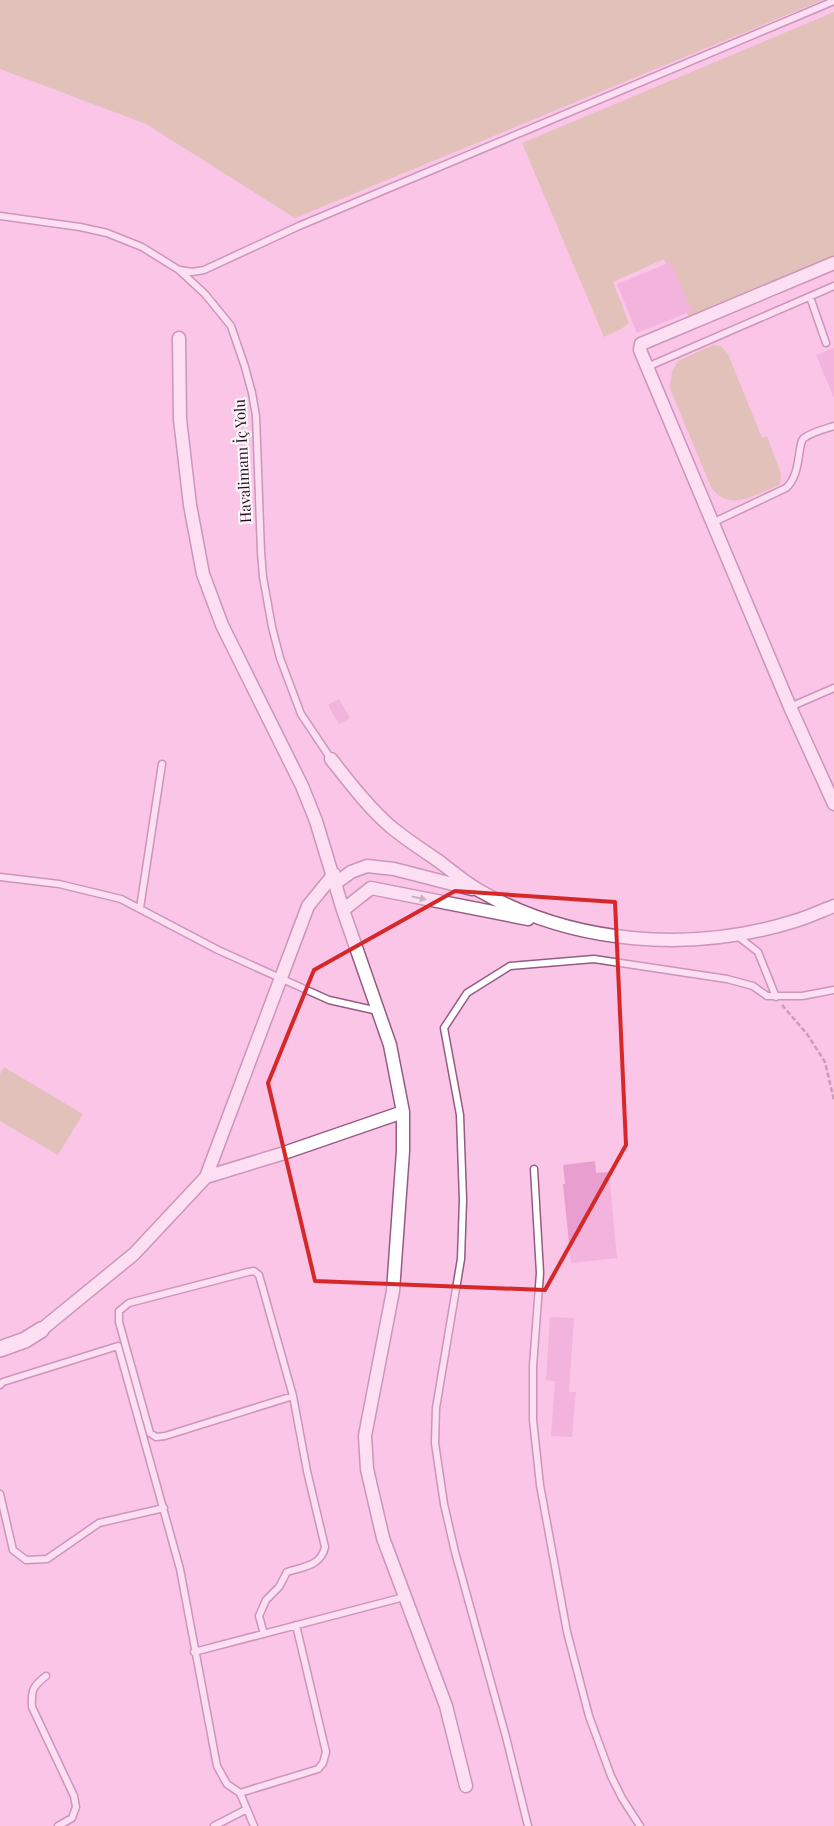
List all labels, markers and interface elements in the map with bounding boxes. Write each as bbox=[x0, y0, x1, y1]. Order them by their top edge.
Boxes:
street label: Havalimanı İç Yolu bbox=[229, 398, 255, 524]
one-way arrow bbox=[411, 894, 426, 902]

